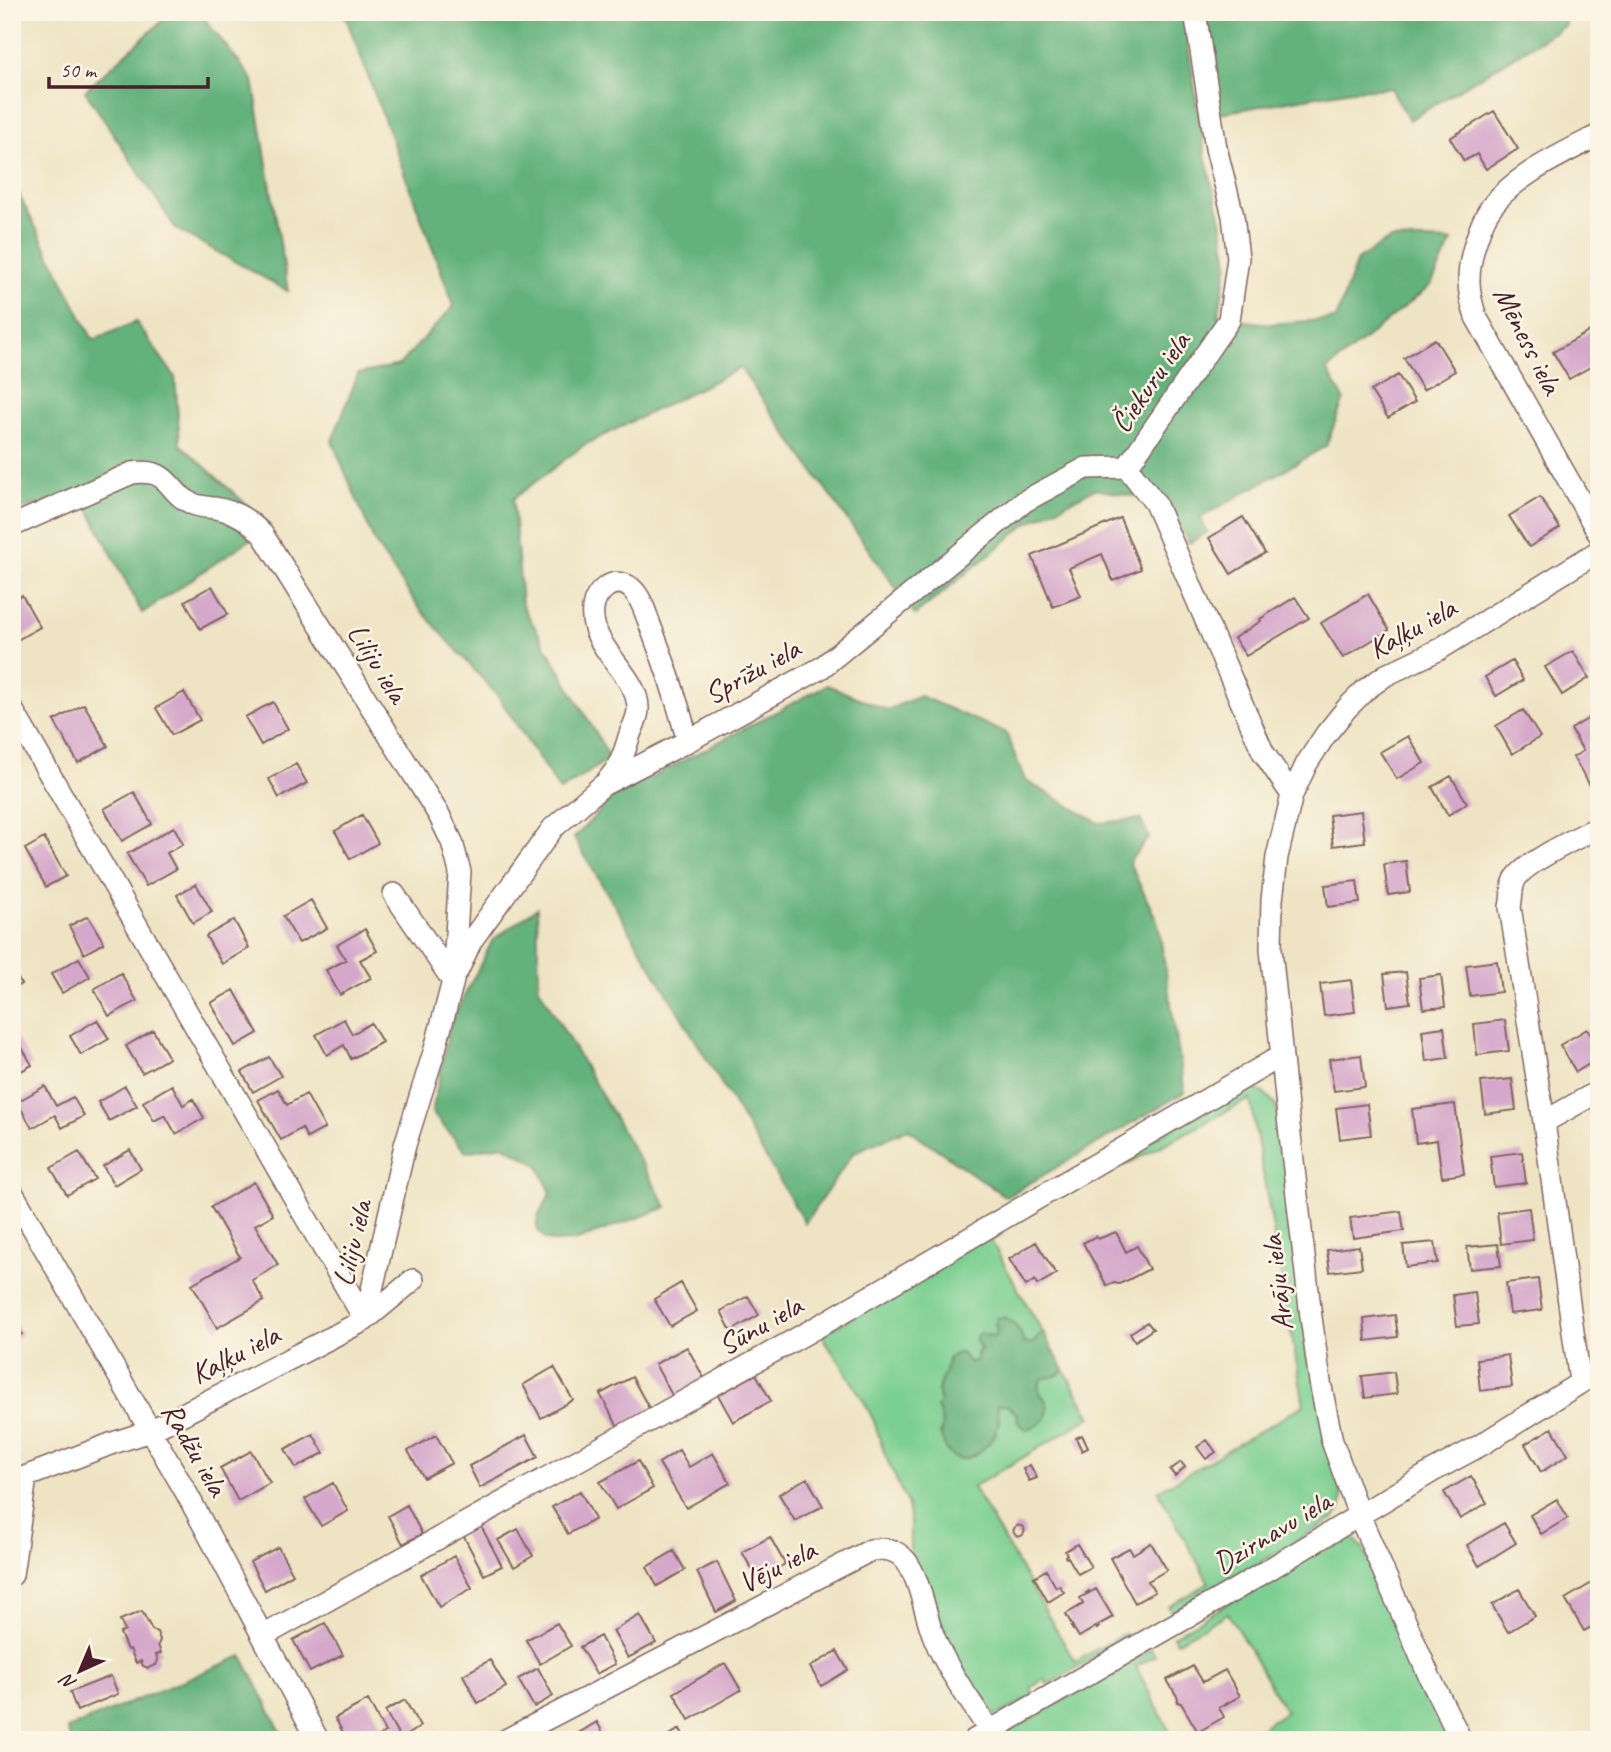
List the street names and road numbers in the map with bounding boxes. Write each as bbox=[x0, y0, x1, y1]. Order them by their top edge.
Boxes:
street label: Mēness iela bbox=[1485, 280, 1572, 402]
street label: Čiekuru iela bbox=[1102, 323, 1200, 440]
street label: Kaļķu iela bbox=[1361, 587, 1464, 668]
street label: Liliju iela bbox=[339, 616, 418, 712]
street label: Sprīžu iela bbox=[697, 628, 808, 713]
street label: Liliju iela bbox=[324, 1194, 381, 1289]
street label: Arāju iela bbox=[1252, 1231, 1302, 1333]
street label: Sūnu iela bbox=[711, 1285, 811, 1364]
street label: Kaļķu iela bbox=[184, 1315, 288, 1392]
street label: Radžu iela bbox=[153, 1395, 238, 1504]
street label: Dzirnavu iela bbox=[1206, 1481, 1340, 1582]
street label: Vēju iela bbox=[732, 1530, 824, 1602]

